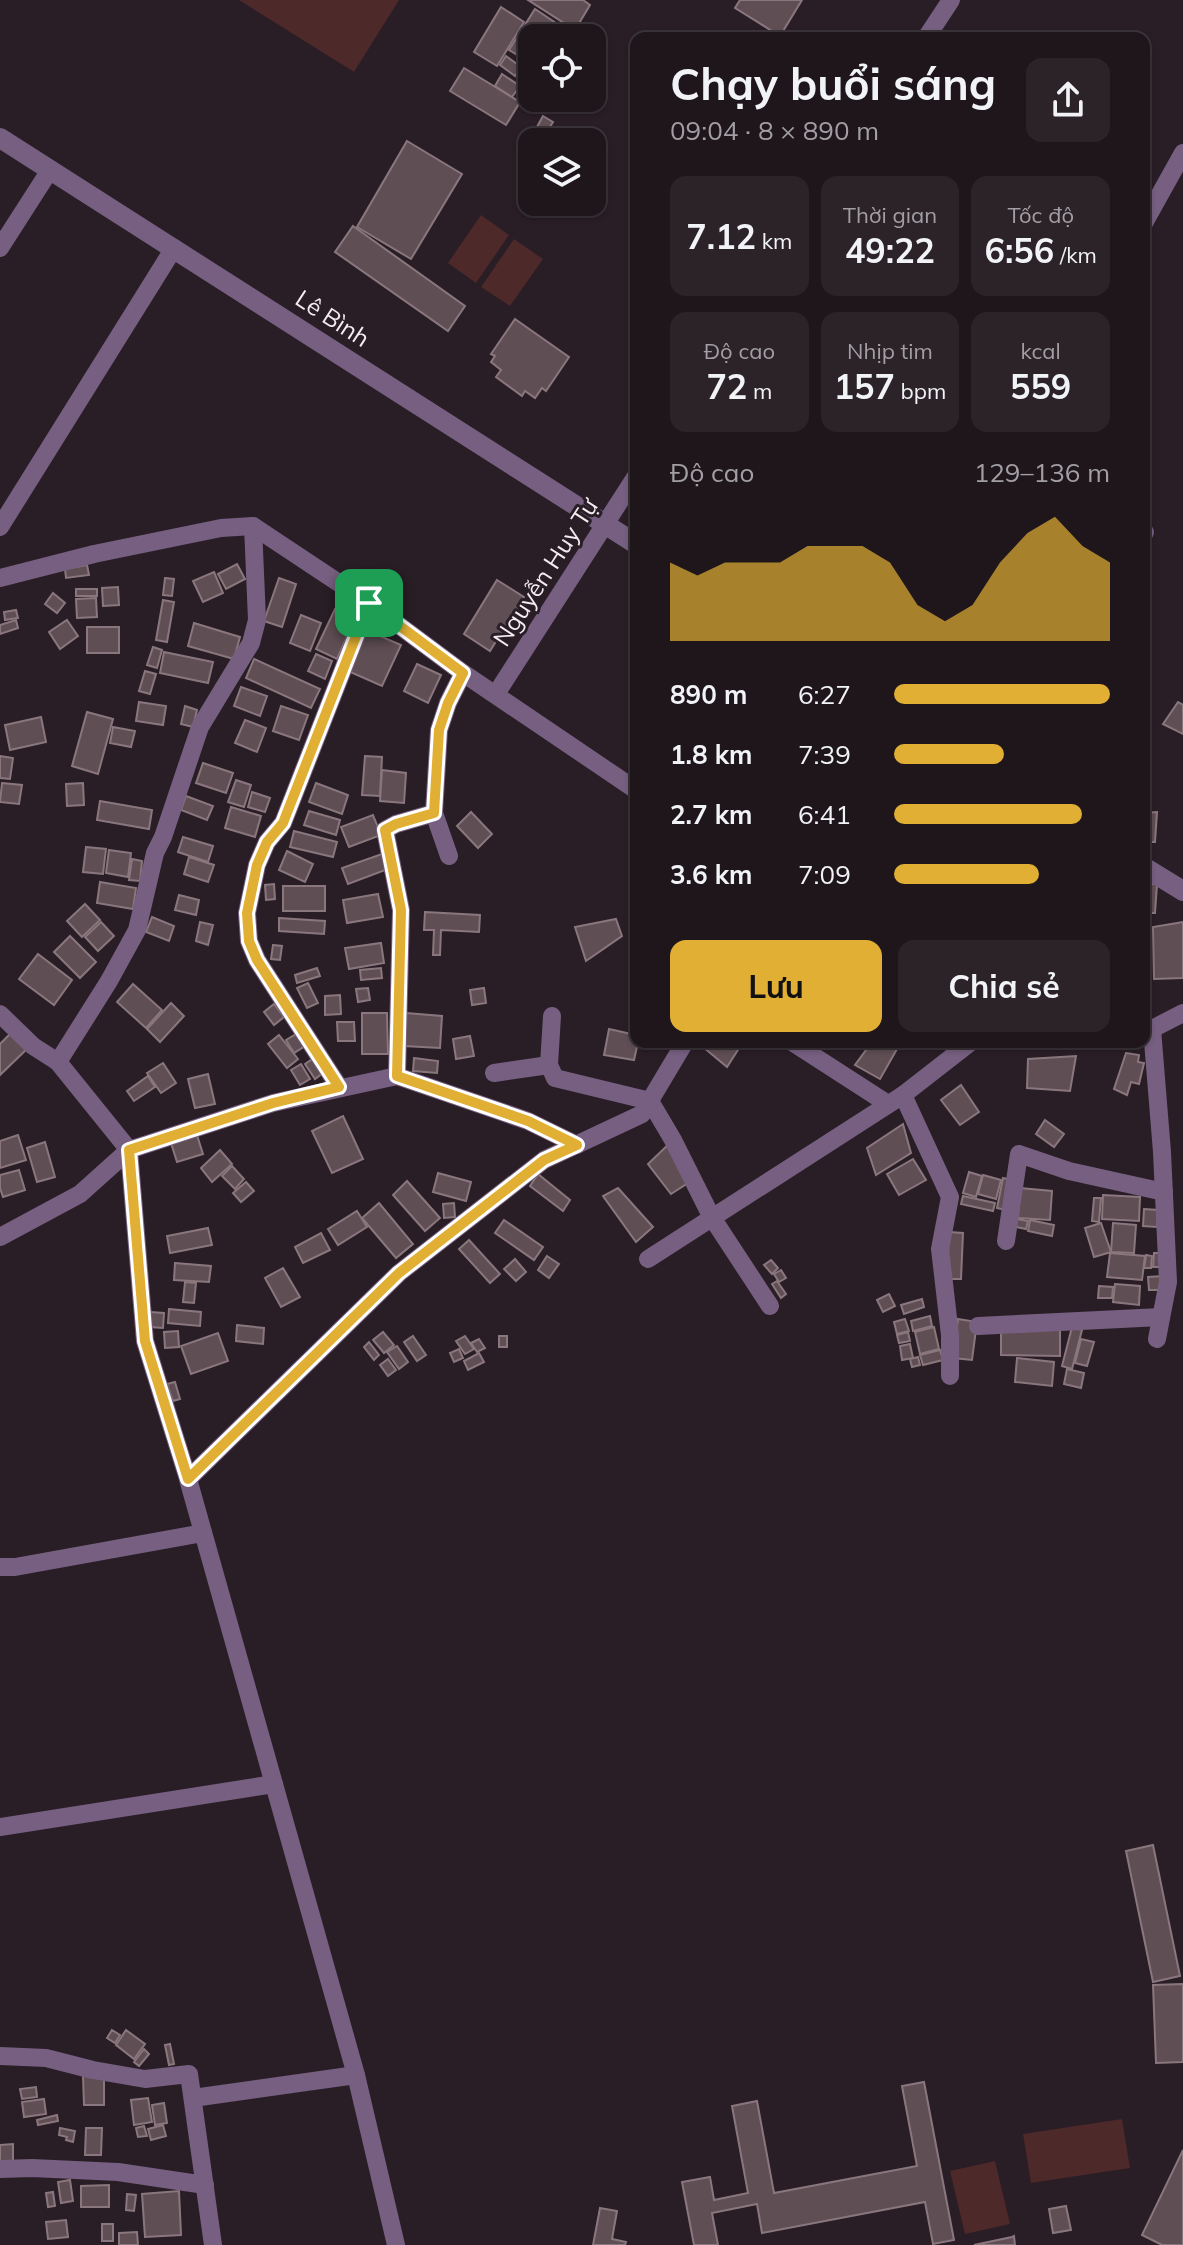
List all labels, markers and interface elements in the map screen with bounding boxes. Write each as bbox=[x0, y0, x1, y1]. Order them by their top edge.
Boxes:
map controls bbox=[518, 24, 606, 216]
button: locate bbox=[518, 24, 606, 112]
text: Chạy buổi sáng bbox=[670, 56, 996, 111]
button: share bbox=[1026, 58, 1110, 142]
text: 09:04 · 8 × 890 m bbox=[670, 114, 879, 147]
button: layers bbox=[518, 128, 606, 216]
text: Thời gian bbox=[843, 201, 937, 229]
text: Tốc độ bbox=[1007, 201, 1074, 229]
text: 7.12 bbox=[686, 215, 756, 258]
text: km bbox=[756, 227, 792, 255]
text: 49:22 bbox=[845, 229, 935, 272]
text: 6:56 bbox=[985, 229, 1054, 272]
text: /km bbox=[1054, 241, 1097, 269]
street label: Lê Bình bbox=[290, 283, 376, 353]
text: Độ cao bbox=[704, 337, 775, 365]
text: Nhịp tim bbox=[847, 337, 933, 365]
text: kcal bbox=[1021, 337, 1061, 365]
text: 72 bbox=[706, 365, 747, 408]
text: 157 bbox=[834, 365, 895, 408]
text: 559 bbox=[1010, 365, 1071, 408]
text: m bbox=[747, 377, 772, 405]
text: bpm bbox=[895, 377, 946, 405]
text: Độ cao bbox=[670, 456, 754, 489]
text: 129–136 m bbox=[974, 456, 1110, 489]
street label: Nguyễn Huy Tự bbox=[486, 492, 605, 651]
pin bbox=[335, 569, 403, 637]
icon: arrive bbox=[347, 581, 391, 625]
text: 890 m bbox=[670, 678, 747, 711]
text: 6:27 bbox=[798, 678, 851, 711]
text: 1.8 km bbox=[670, 738, 753, 771]
text: 7:39 bbox=[798, 738, 851, 771]
text: 2.7 km bbox=[670, 798, 753, 831]
text: 6:41 bbox=[798, 798, 851, 831]
text: 3.6 km bbox=[670, 858, 753, 891]
text: 7:09 bbox=[798, 858, 851, 891]
button: Lưu bbox=[670, 940, 882, 1032]
button: Chia sẻ bbox=[898, 940, 1110, 1032]

